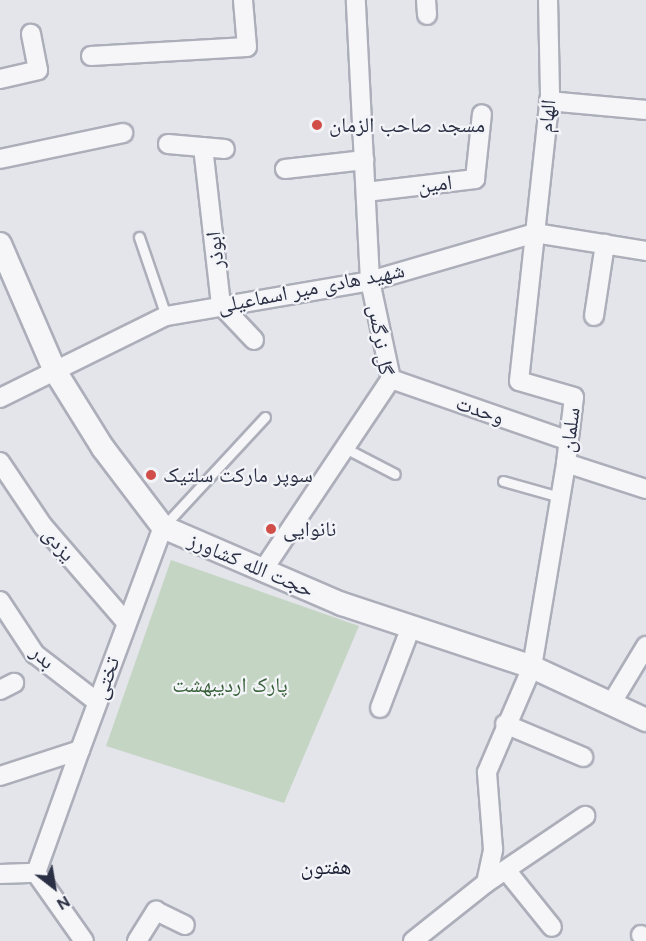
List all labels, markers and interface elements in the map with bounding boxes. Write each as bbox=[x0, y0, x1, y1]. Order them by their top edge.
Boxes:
street label: الهام bbox=[533, 98, 561, 134]
place label: مسجد صاحب الزمان bbox=[329, 112, 485, 138]
marker: مسجد صاحب الزمان bbox=[310, 118, 324, 132]
street label: امین bbox=[416, 169, 454, 199]
street label: ابوذر bbox=[201, 230, 229, 270]
street label: شهید هادی میر اسماعیلی bbox=[215, 258, 407, 318]
street label: گل نرگس bbox=[363, 303, 399, 377]
street label: وحدت bbox=[453, 390, 507, 430]
street label: سلمان bbox=[555, 406, 585, 454]
place label: سوپر مارکت سلتیک bbox=[163, 462, 313, 488]
marker: سوپر مارکت سلتیک bbox=[144, 468, 158, 482]
place label: نانوایی bbox=[283, 516, 336, 542]
street label: یزدی bbox=[37, 522, 81, 566]
marker: نانوایی bbox=[264, 522, 278, 536]
street label: حجت الله کشاورز bbox=[185, 527, 317, 603]
street label: بدر bbox=[26, 640, 60, 674]
street label: تختی bbox=[87, 653, 125, 703]
park label: پارک اردیبهشت bbox=[172, 672, 288, 698]
district label: هفتون bbox=[301, 854, 351, 880]
north arrow bbox=[24, 857, 84, 917]
text: N bbox=[53, 891, 74, 915]

